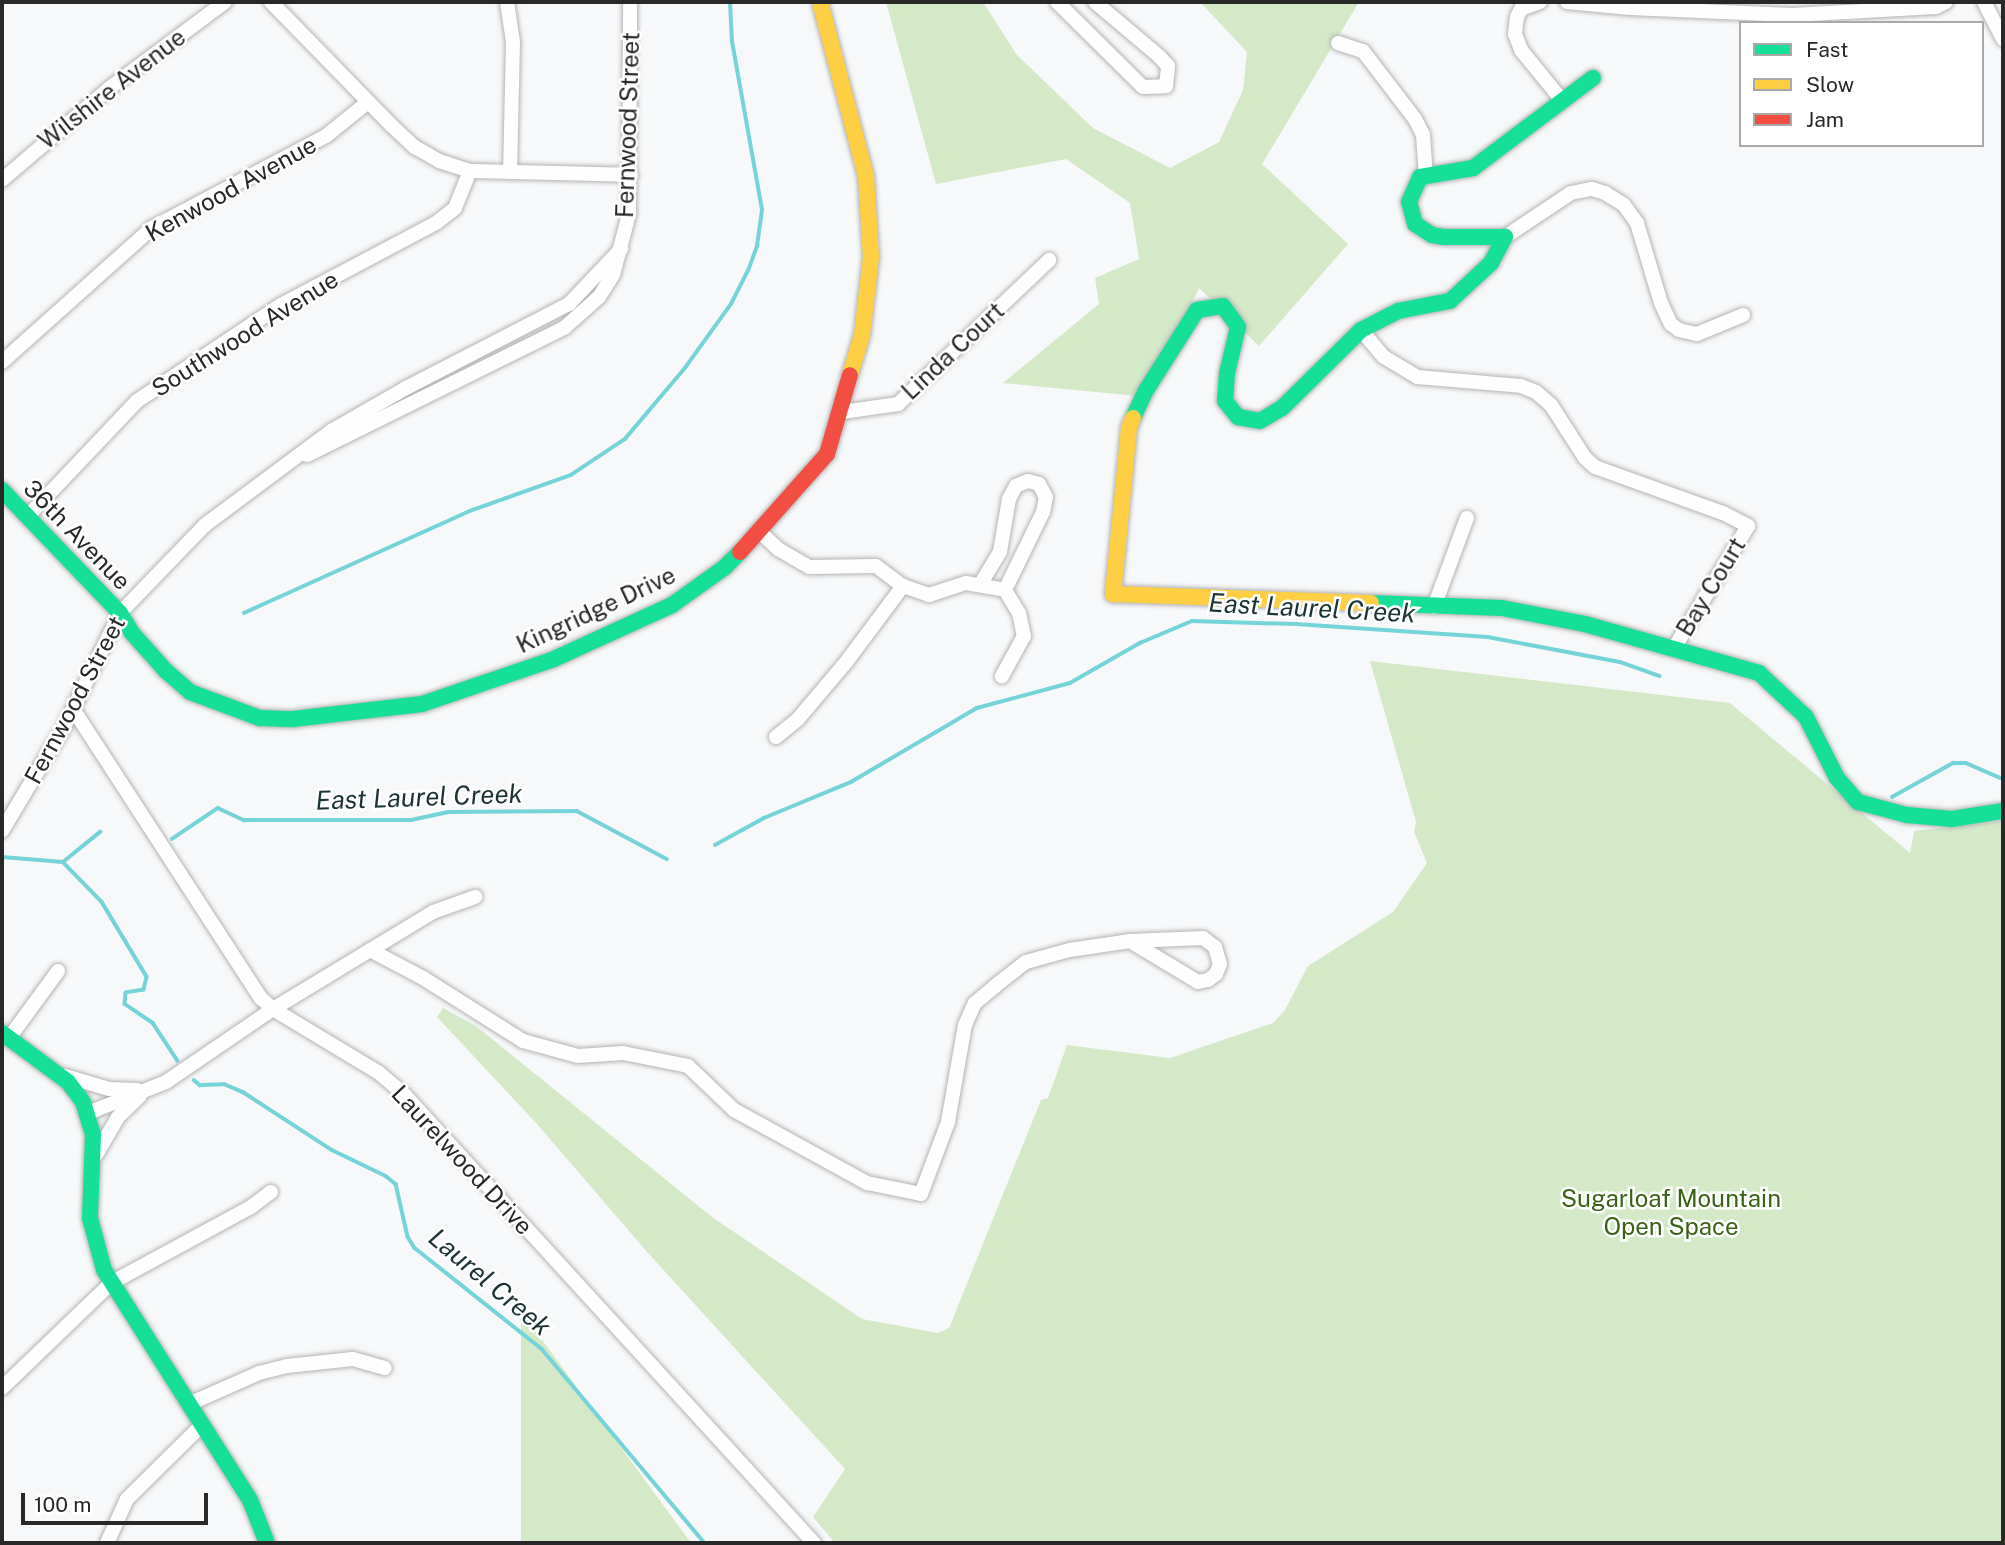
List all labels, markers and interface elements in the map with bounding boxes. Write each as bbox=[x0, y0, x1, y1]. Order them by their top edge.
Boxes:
legend bbox=[1739, 21, 1984, 147]
street label: Wilshire Avenue bbox=[33, 23, 191, 155]
street label: Fernwood Street bbox=[610, 31, 646, 219]
text: Fast bbox=[1806, 37, 1848, 62]
text: Slow bbox=[1806, 72, 1854, 97]
text: Jam bbox=[1806, 107, 1844, 132]
street label: Kenwood Avenue bbox=[141, 130, 321, 248]
street label: Southwood Avenue bbox=[146, 265, 344, 403]
street label: Linda Court bbox=[896, 296, 1010, 406]
street label: 36th Avenue bbox=[18, 474, 136, 596]
street label: Bay Court bbox=[1670, 532, 1752, 642]
street label: Kingridge Drive bbox=[512, 561, 680, 659]
water label: East Laurel Creek bbox=[1208, 587, 1416, 629]
street label: Fernwood Street bbox=[19, 611, 131, 789]
water label: East Laurel Creek bbox=[315, 778, 523, 816]
street label: Laurelwood Drive bbox=[385, 1079, 539, 1241]
park label: Sugarloaf Mountain Open Space bbox=[1561, 1185, 1781, 1241]
water label: Laurel Creek bbox=[423, 1222, 557, 1342]
scale bar bbox=[24, 1478, 212, 1522]
text: 100 m bbox=[34, 1492, 91, 1517]

